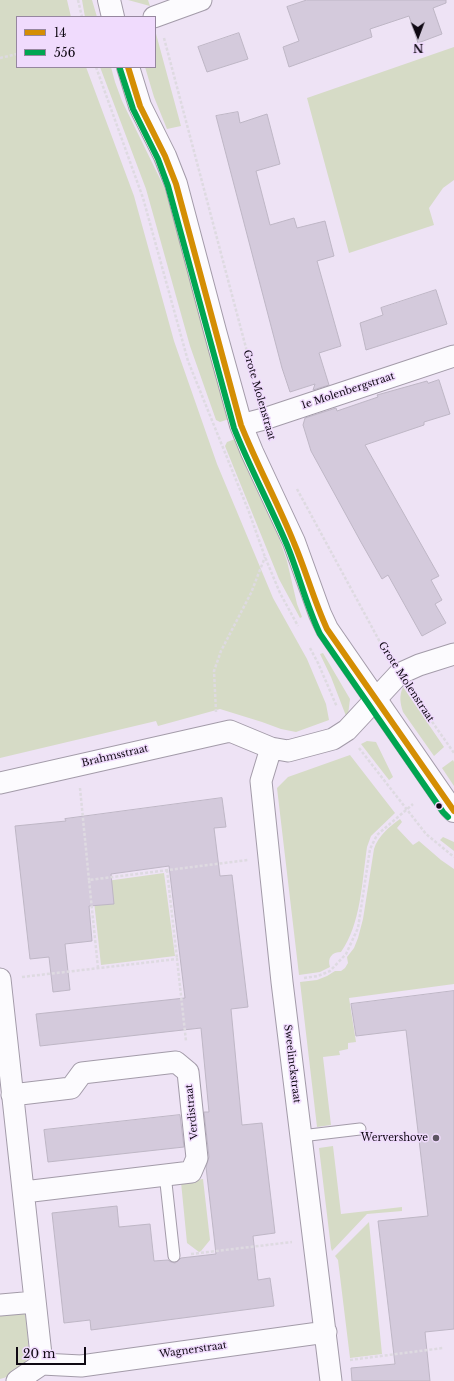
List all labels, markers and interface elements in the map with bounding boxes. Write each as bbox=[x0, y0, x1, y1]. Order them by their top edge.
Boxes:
legend bbox=[16, 16, 156, 68]
north arrow bbox=[398, 16, 438, 56]
text: 14 bbox=[54, 25, 66, 40]
text: N bbox=[413, 41, 424, 55]
text: 556 bbox=[54, 45, 75, 60]
street label: Grote Molenstraat bbox=[240, 349, 278, 441]
street label: 1e Molenbergstraat bbox=[300, 370, 396, 412]
street label: Grote Molenstraat bbox=[376, 640, 436, 724]
street label: Brahmsstraat bbox=[80, 742, 150, 770]
unlabelled marker bbox=[434, 801, 444, 811]
street label: Sweelinckstraat bbox=[281, 1024, 303, 1104]
street label: Verdistraat bbox=[183, 1084, 201, 1140]
place label: Wervershove bbox=[361, 1132, 428, 1144]
marker: Wervershove bbox=[431, 1133, 441, 1143]
scale bar bbox=[18, 1339, 88, 1365]
street label: Wagnerstraat bbox=[159, 1339, 227, 1361]
text: 20 m bbox=[23, 1346, 55, 1361]

